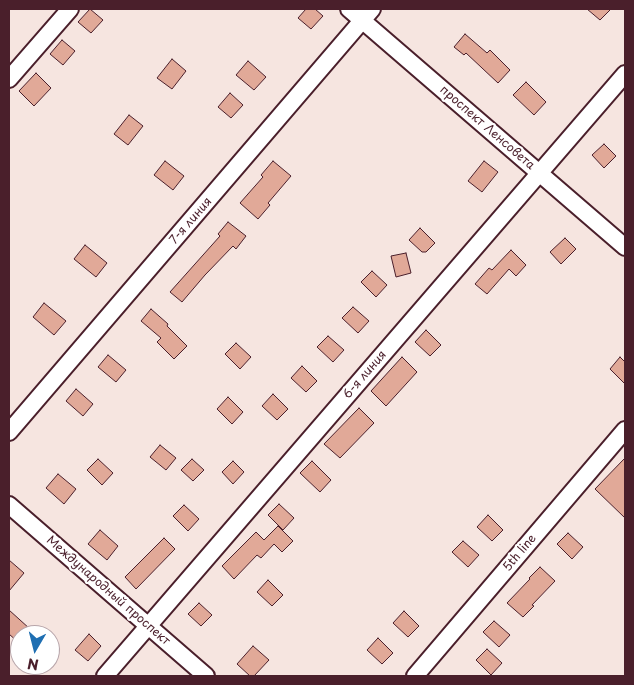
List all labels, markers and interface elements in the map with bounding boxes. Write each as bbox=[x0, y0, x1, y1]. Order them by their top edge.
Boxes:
street label: проспект Ленсовета bbox=[437, 83, 537, 173]
street label: 7-я линия bbox=[167, 195, 215, 247]
street label: 6-я линия bbox=[340, 348, 390, 402]
street label: 5th line bbox=[500, 532, 540, 574]
street label: Международный проспект bbox=[43, 533, 173, 649]
north arrow bbox=[10, 625, 60, 675]
text: N bbox=[26, 653, 40, 676]

